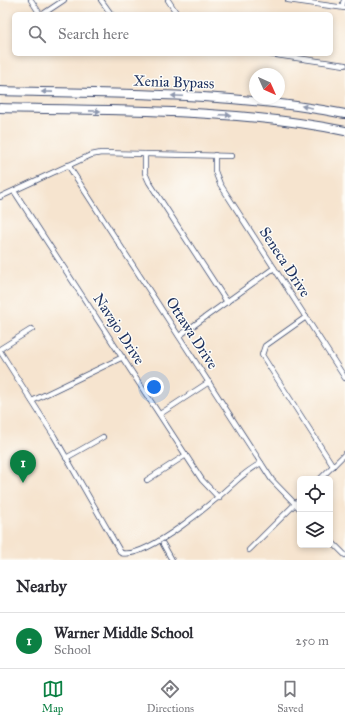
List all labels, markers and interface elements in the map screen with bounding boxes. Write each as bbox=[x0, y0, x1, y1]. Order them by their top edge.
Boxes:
search box bbox=[12, 12, 333, 56]
icon: search bbox=[26, 23, 48, 45]
text: Search here bbox=[58, 25, 129, 43]
north arrow bbox=[249, 68, 285, 104]
street label: Xenia Bypass bbox=[133, 72, 215, 92]
one-way arrow bbox=[41, 89, 53, 96]
one-way arrow bbox=[170, 93, 183, 99]
one-way arrow bbox=[301, 104, 313, 110]
one-way arrow bbox=[89, 107, 101, 114]
one-way arrow bbox=[219, 112, 231, 119]
street label: Seneca Drive bbox=[256, 224, 314, 300]
street label: Navajo Drive bbox=[89, 290, 149, 368]
street label: Ottawa Drive bbox=[162, 294, 222, 372]
your location bbox=[144, 377, 164, 397]
pin: 1 bbox=[10, 450, 36, 483]
map controls bbox=[297, 476, 333, 548]
button: locate bbox=[297, 476, 333, 512]
button: layers bbox=[297, 512, 333, 548]
text: Nearby bbox=[16, 576, 67, 597]
text: Warner Middle School bbox=[54, 624, 193, 642]
text: 1 bbox=[26, 633, 32, 649]
text: 250 m bbox=[295, 633, 329, 649]
text: School bbox=[54, 642, 91, 658]
tab: Map bbox=[42, 678, 64, 715]
tab: Directions bbox=[147, 678, 194, 715]
tab: Saved bbox=[277, 678, 303, 715]

